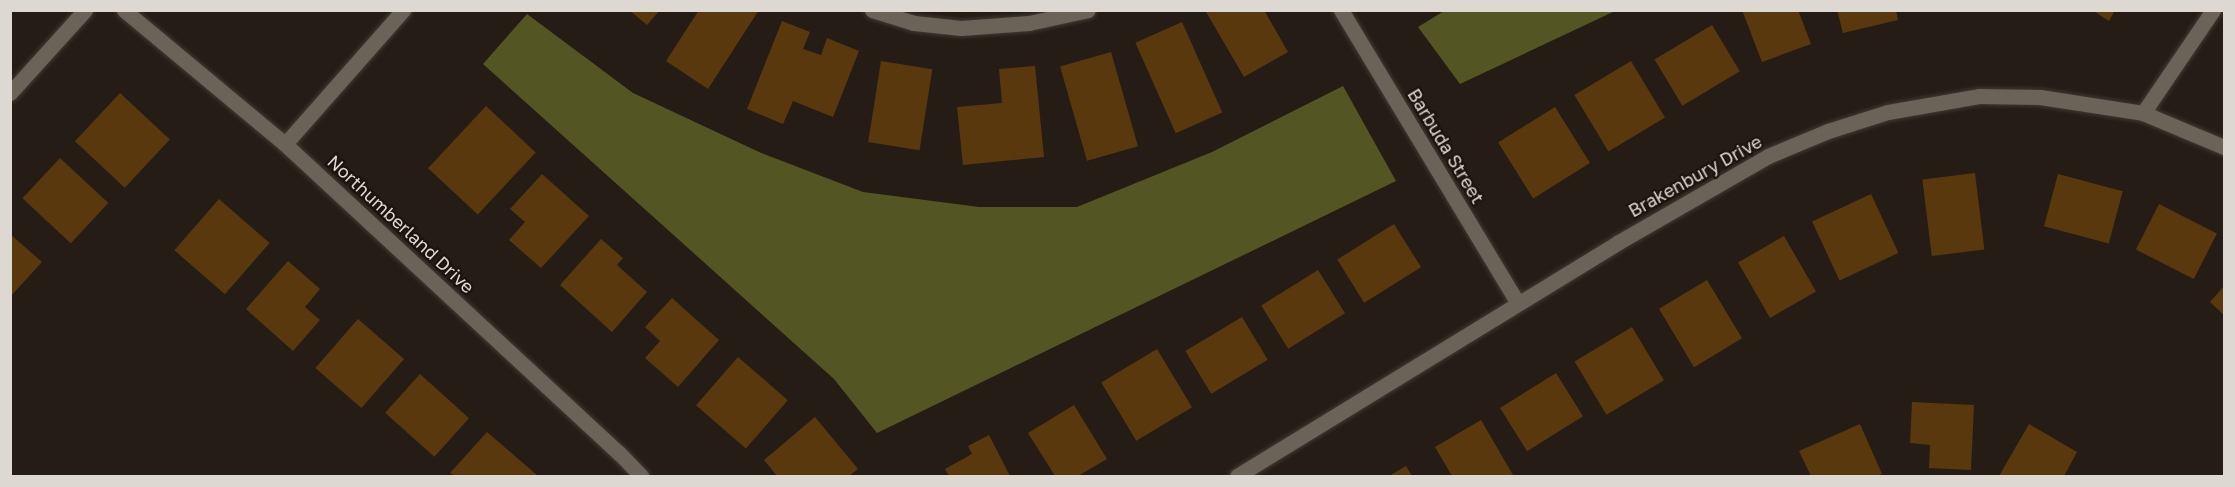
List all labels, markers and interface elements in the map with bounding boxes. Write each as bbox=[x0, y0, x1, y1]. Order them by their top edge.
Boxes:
street label: Barbuda Street bbox=[1403, 85, 1489, 207]
street label: Brakenbury Drive bbox=[1625, 130, 1765, 222]
street label: Northumberland Drive bbox=[323, 150, 479, 298]

